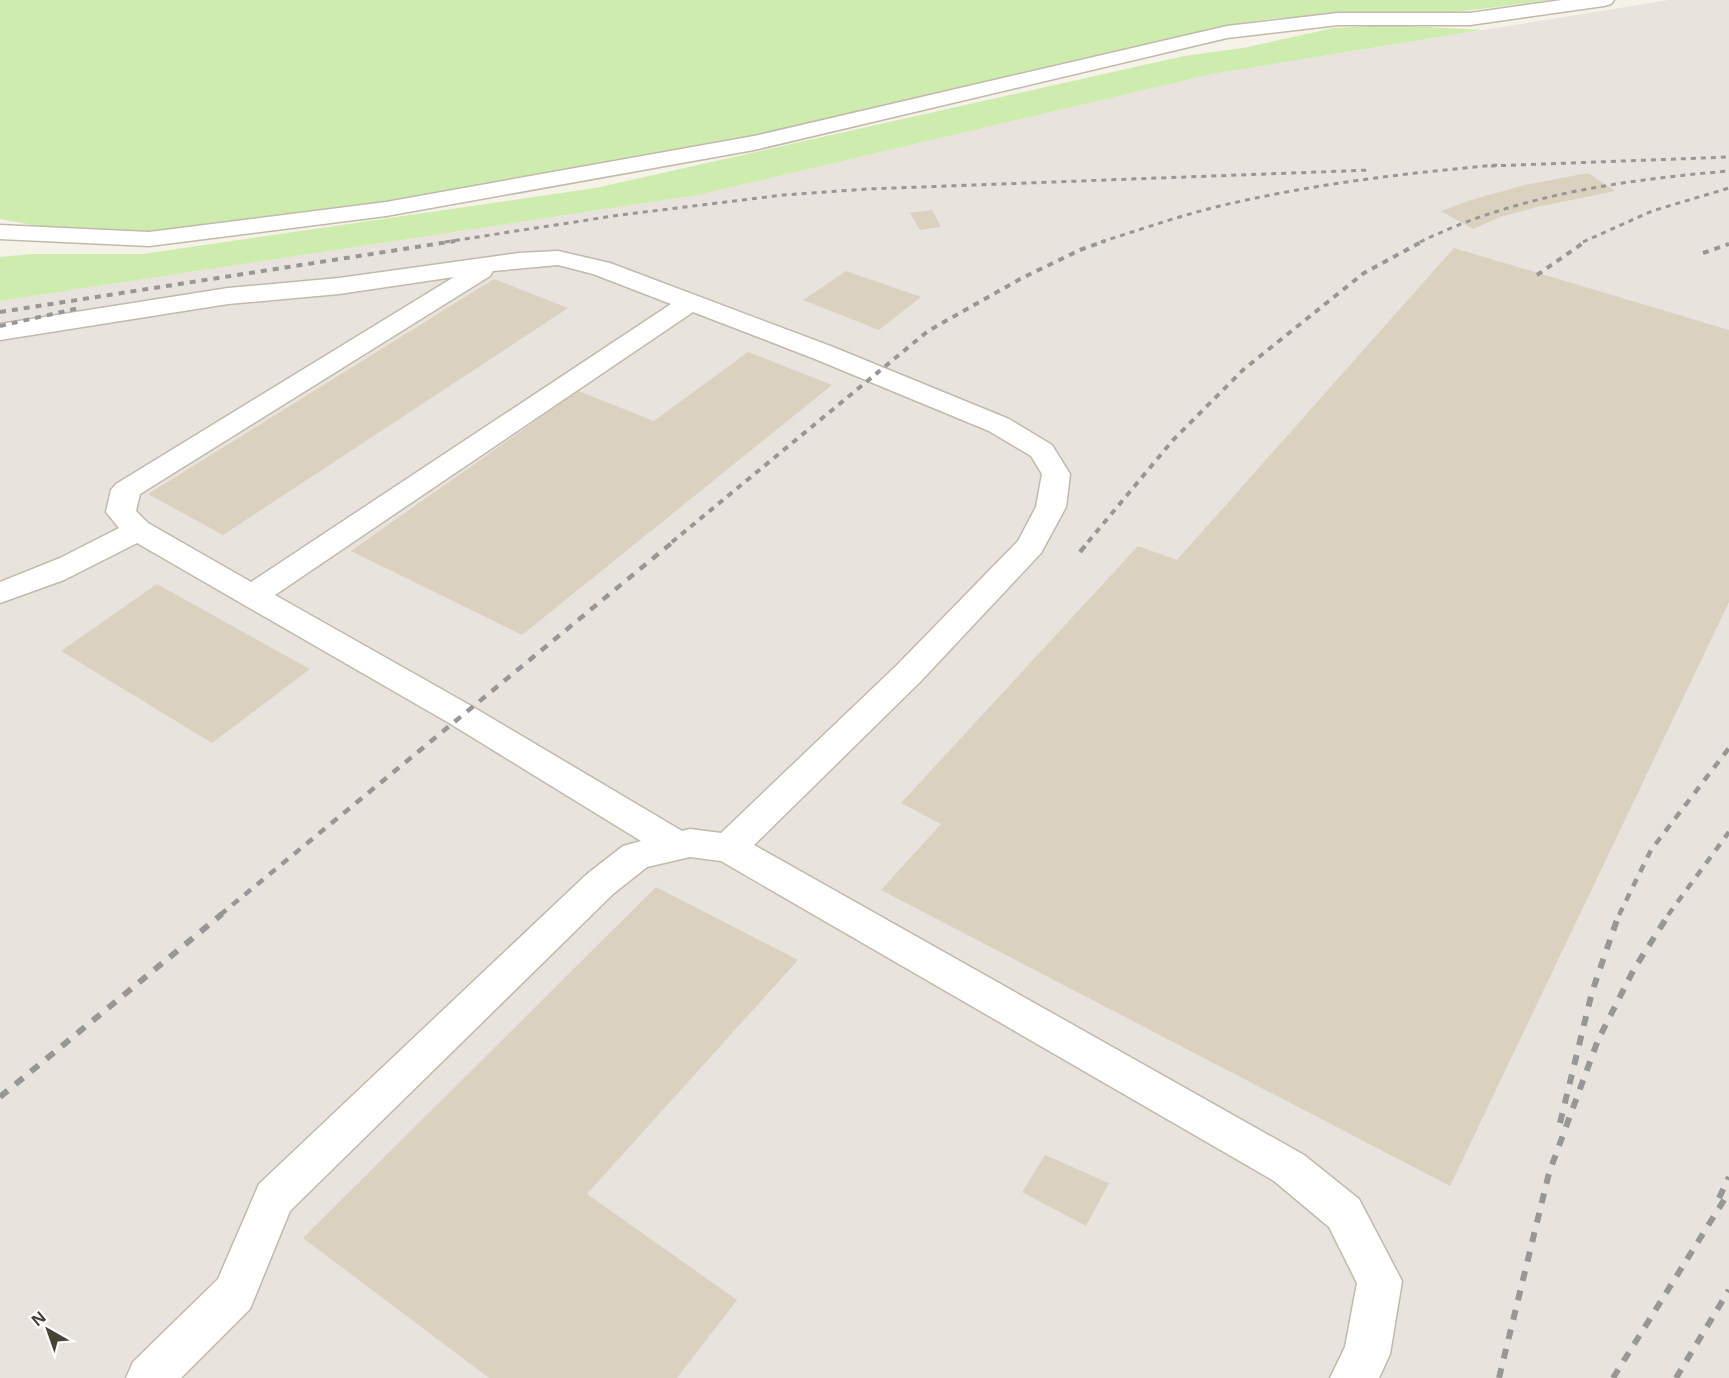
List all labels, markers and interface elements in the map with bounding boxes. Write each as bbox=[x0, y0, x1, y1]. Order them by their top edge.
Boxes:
north arrow bbox=[18, 1300, 78, 1360]
text: N bbox=[26, 1306, 50, 1331]

